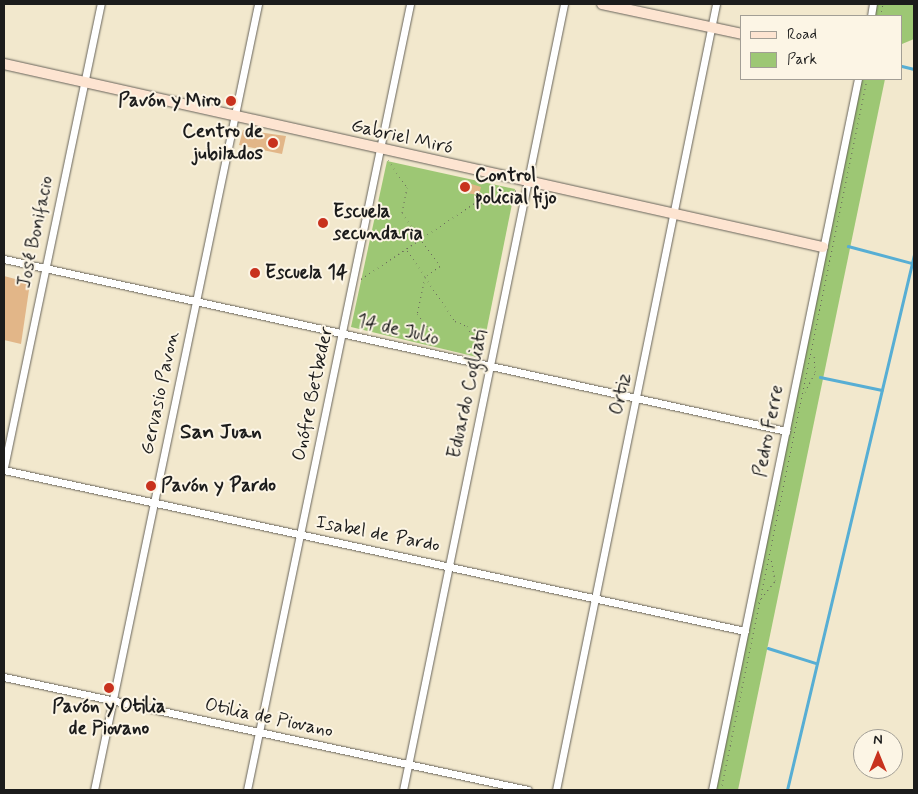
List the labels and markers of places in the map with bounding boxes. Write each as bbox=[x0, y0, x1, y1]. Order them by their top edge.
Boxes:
place label: Pavón y Miro bbox=[118, 90, 221, 112]
marker: Pavón y Miro bbox=[225, 95, 237, 107]
place label: Centro de jubilados bbox=[182, 121, 263, 165]
marker: Centro de jubilados bbox=[267, 137, 279, 149]
place label: Control policial fijo bbox=[475, 165, 557, 209]
marker: Control policial fijo bbox=[459, 181, 471, 193]
place label: Escuela secundaria bbox=[333, 201, 423, 245]
marker: Escuela secundaria bbox=[317, 217, 329, 229]
place label: Escuela 14 bbox=[265, 262, 347, 284]
marker: Escuela 14 bbox=[249, 267, 261, 279]
place label: Pavón y Pardo bbox=[161, 475, 273, 497]
marker: Pavón y Pardo bbox=[145, 480, 157, 492]
marker: Pavón y Otilia de Piovano bbox=[103, 682, 115, 694]
place label: Pavón y Otilia de Piovano bbox=[53, 696, 165, 740]

